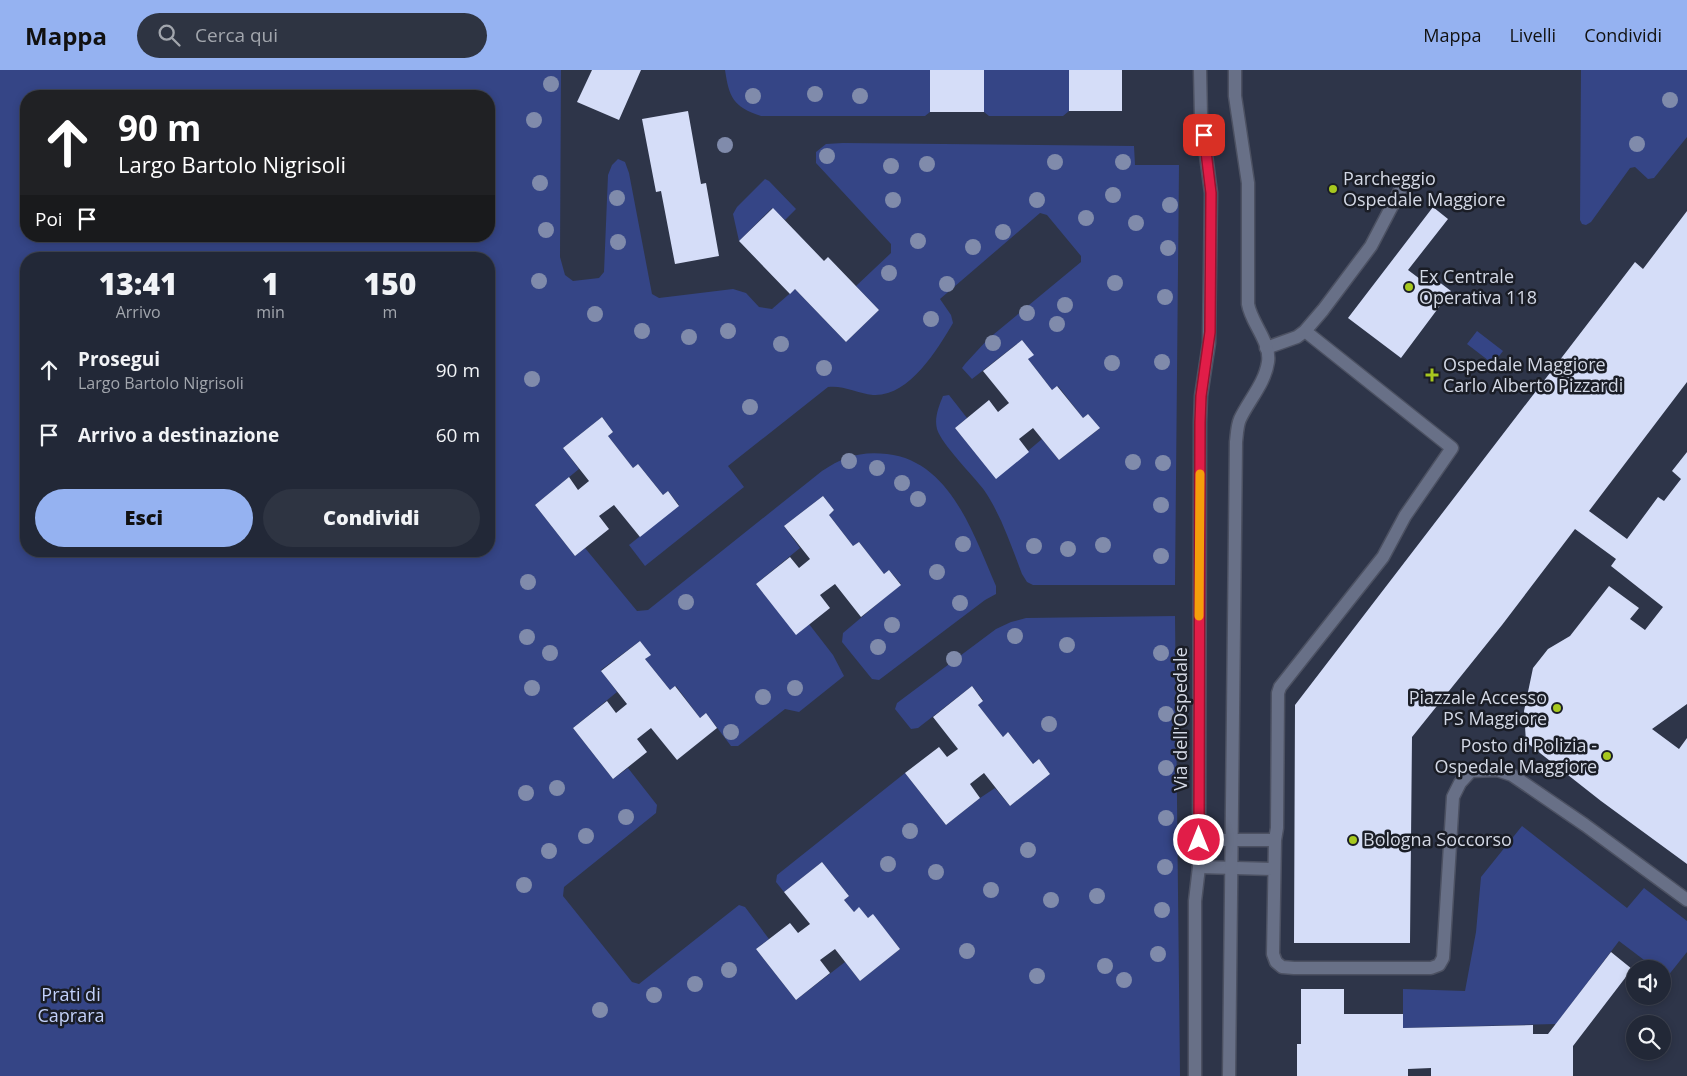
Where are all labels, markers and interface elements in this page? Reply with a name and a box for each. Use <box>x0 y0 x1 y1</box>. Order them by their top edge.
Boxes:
search box <box>137 13 487 58</box>
text: Mappa <box>25 19 107 52</box>
icon: search <box>155 21 183 49</box>
text: Cerca qui <box>195 22 278 48</box>
text: Mappa <box>1423 23 1481 47</box>
text: Livelli <box>1509 23 1556 47</box>
text: Condividi <box>1584 23 1662 47</box>
text: 90 m <box>118 104 201 151</box>
icon: ahead <box>35 110 100 175</box>
pin <box>1183 114 1225 156</box>
icon: arrive <box>1190 121 1218 149</box>
text: Largo Bartolo Nigrisoli <box>118 149 346 179</box>
place label: Parcheggio Ospedale Maggiore <box>1343 166 1506 211</box>
marker: Parcheggio Ospedale Maggiore <box>1327 183 1339 195</box>
icon: arrive <box>73 205 101 233</box>
text: Poi <box>35 206 63 232</box>
text: 13:41 <box>99 263 178 304</box>
text: 1 <box>262 263 279 304</box>
text: 150 <box>364 263 416 304</box>
place label: Ex Centrale Operativa 118 <box>1419 264 1537 309</box>
marker: Ex Centrale Operativa 118 <box>1403 281 1415 293</box>
text: Arrivo <box>116 301 161 323</box>
text: min <box>256 301 285 323</box>
text: m <box>383 301 397 323</box>
text: Prosegui <box>78 346 160 372</box>
place label: Ospedale Maggiore Carlo Alberto Pizzardi <box>1443 352 1623 397</box>
icon: ahead <box>35 356 63 384</box>
text: 90 m <box>436 357 480 383</box>
marker: Ospedale Maggiore Carlo Alberto Pizzardi <box>1425 368 1439 382</box>
text: Largo Bartolo Nigrisoli <box>78 372 244 394</box>
icon: arrive <box>35 421 63 449</box>
text: Arrivo a destinazione <box>78 422 279 448</box>
text: 60 m <box>436 422 480 448</box>
button: Esci <box>35 489 253 547</box>
button: Condividi <box>263 489 480 547</box>
street label: Via dell'Ospedale <box>1168 647 1192 791</box>
place label: Piazzale Accesso PS Maggiore <box>1409 685 1547 730</box>
marker: Piazzale Accesso PS Maggiore <box>1551 702 1563 714</box>
place label: Posto di Polizia - Ospedale Maggiore <box>1434 733 1597 778</box>
marker: Posto di Polizia - Ospedale Maggiore <box>1601 750 1613 762</box>
position arrow <box>1172 813 1224 865</box>
place label: Bologna Soccorso <box>1363 827 1512 851</box>
marker: Bologna Soccorso <box>1347 834 1359 846</box>
map controls <box>1626 960 1671 1060</box>
button: sound <box>1626 960 1671 1005</box>
park label: Prati di Caprara <box>37 982 105 1027</box>
button: search <box>1626 1015 1671 1060</box>

